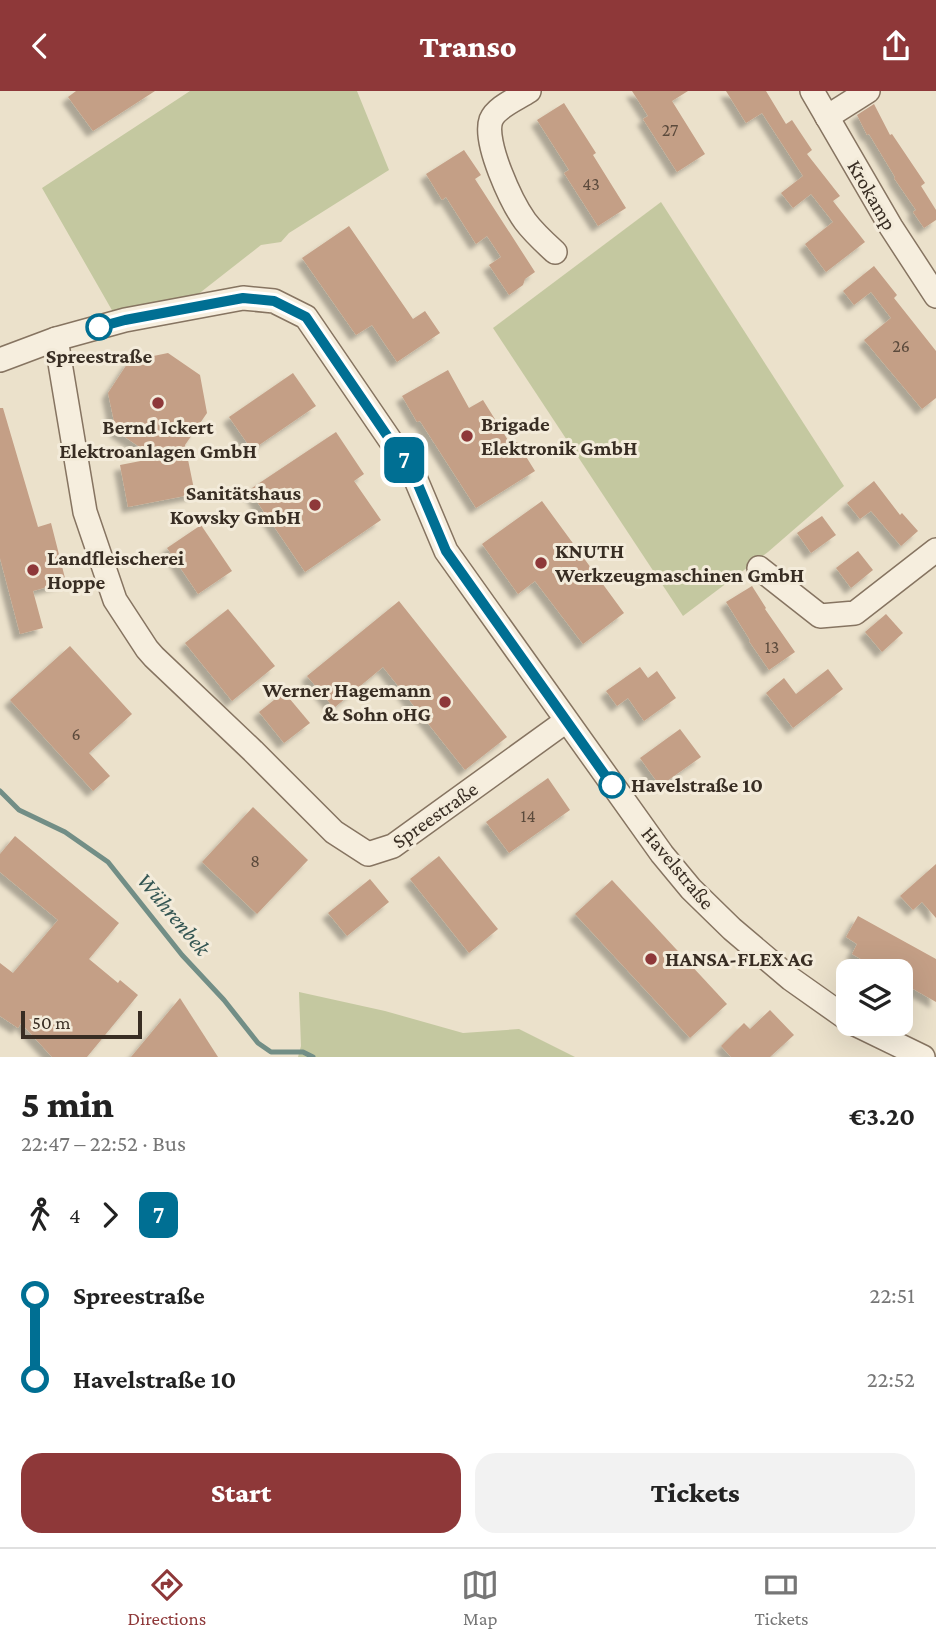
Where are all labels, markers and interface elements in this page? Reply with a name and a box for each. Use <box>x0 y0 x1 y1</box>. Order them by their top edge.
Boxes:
icon: back <box>21 27 59 65</box>
icon: share <box>877 27 915 65</box>
text: Transo <box>419 28 517 64</box>
house number: 27 <box>662 120 678 140</box>
street label: Krokamp <box>842 156 902 234</box>
house number: 43 <box>582 174 600 194</box>
marker: Spreestraße <box>86 314 112 340</box>
house number: 26 <box>892 336 910 356</box>
place label: Spreestraße <box>46 344 152 368</box>
marker: Bernd Ickert Elektroanlagen GmbH <box>150 395 166 411</box>
place label: Brigade Elektronik GmbH <box>481 412 637 460</box>
place label: Bernd Ickert Elektroanlagen GmbH <box>59 415 257 463</box>
marker: Brigade Elektronik GmbH <box>459 428 475 444</box>
line badge: 7 <box>381 437 427 483</box>
text: 7 <box>398 446 410 473</box>
place label: Sanitätshaus Kowsky GmbH <box>170 481 301 529</box>
marker: Sanitätshaus Kowsky GmbH <box>307 497 323 513</box>
place label: KNUTH Werkzeugmaschinen GmbH <box>554 539 804 587</box>
place label: Landfleischerei Hoppe <box>47 546 184 594</box>
marker: KNUTH Werkzeugmaschinen GmbH <box>533 555 549 571</box>
marker: Landfleischerei Hoppe <box>25 562 41 578</box>
house number: 13 <box>765 637 779 657</box>
place label: Werner Hagemann & Sohn oHG <box>262 678 431 726</box>
marker: Werner Hagemann & Sohn oHG <box>437 694 453 710</box>
house number: 6 <box>71 724 81 744</box>
marker: Havelstraße 10 <box>599 772 625 798</box>
place label: Havelstraße 10 <box>631 773 763 797</box>
street label: Spreestraße <box>387 777 483 853</box>
house number: 14 <box>520 806 536 826</box>
street label: Havelstraße <box>636 822 720 914</box>
house number: 8 <box>250 851 260 871</box>
water label: Wührenbek <box>132 867 217 961</box>
place label: HANSA-FLEX AG <box>665 947 814 971</box>
marker: HANSA-FLEX AG <box>643 951 659 967</box>
map controls <box>836 959 913 1036</box>
button: layers <box>836 959 913 1036</box>
scale bar <box>21 1008 142 1040</box>
text: 50 m <box>32 1012 71 1033</box>
text: 5 min <box>21 1083 114 1125</box>
text: €3.20 <box>849 1102 915 1131</box>
text: 22:47 – 22:52 · Bus <box>21 1130 186 1156</box>
icon: walk <box>21 1196 59 1234</box>
icon: forward <box>91 1196 129 1234</box>
text: 7 <box>153 1201 164 1228</box>
text: 4 <box>69 1202 81 1228</box>
text: Spreestraße <box>73 1281 205 1310</box>
text: 22:51 <box>870 1282 915 1308</box>
text: Havelstraße 10 <box>73 1365 236 1394</box>
text: 22:52 <box>867 1366 915 1392</box>
button: Start <box>21 1453 461 1533</box>
button: Tickets <box>475 1453 915 1533</box>
tab: Directions <box>128 1566 206 1629</box>
tab: Map <box>461 1566 499 1629</box>
tab: Tickets <box>754 1566 808 1629</box>

